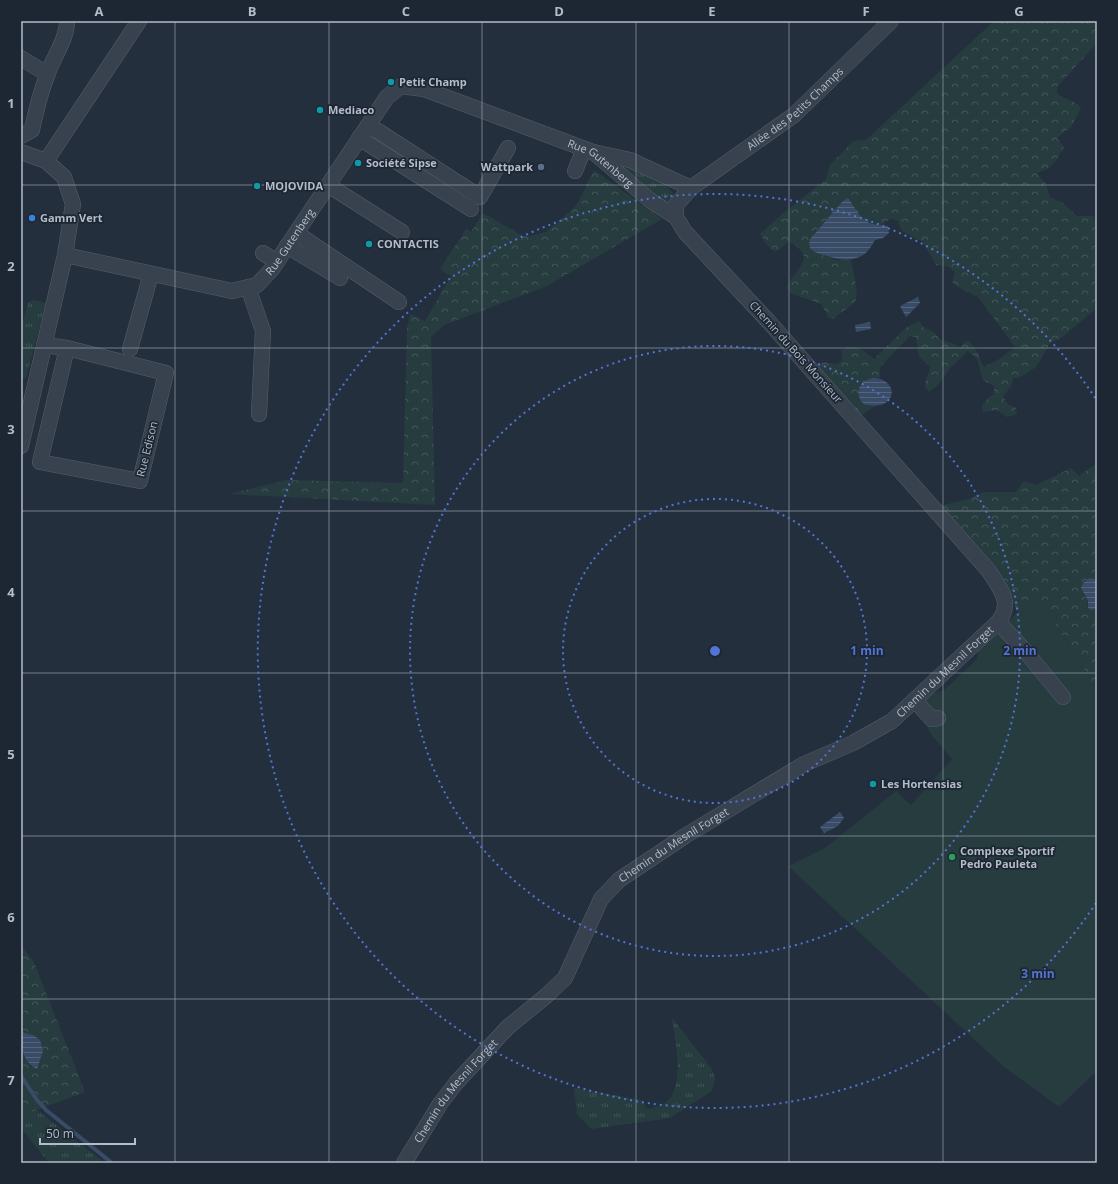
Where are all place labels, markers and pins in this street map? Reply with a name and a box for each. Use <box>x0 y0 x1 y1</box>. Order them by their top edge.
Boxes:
place label: Petit Champ <box>399 74 467 89</box>
marker: Petit Champ <box>386 77 396 87</box>
place label: Mediaco <box>328 102 374 117</box>
marker: Mediaco <box>315 105 325 115</box>
place label: Société Sipse <box>366 155 437 170</box>
marker: Société Sipse <box>353 158 363 168</box>
place label: Wattpark <box>481 159 533 174</box>
marker: Wattpark <box>536 162 546 172</box>
place label: MOJOVIDA <box>265 178 323 193</box>
marker: MOJOVIDA <box>252 181 262 191</box>
place label: Gamm Vert <box>40 210 103 225</box>
marker: Gamm Vert <box>27 213 37 223</box>
place label: CONTACTIS <box>377 236 439 251</box>
marker: CONTACTIS <box>364 239 374 249</box>
centre of rings <box>708 644 722 658</box>
place label: Les Hortensias <box>881 776 962 791</box>
marker: Les Hortensias <box>868 779 878 789</box>
place label: Complexe Sportif Pedro Pauleta <box>960 843 1055 871</box>
marker: Complexe Sportif Pedro Pauleta <box>947 852 957 862</box>

